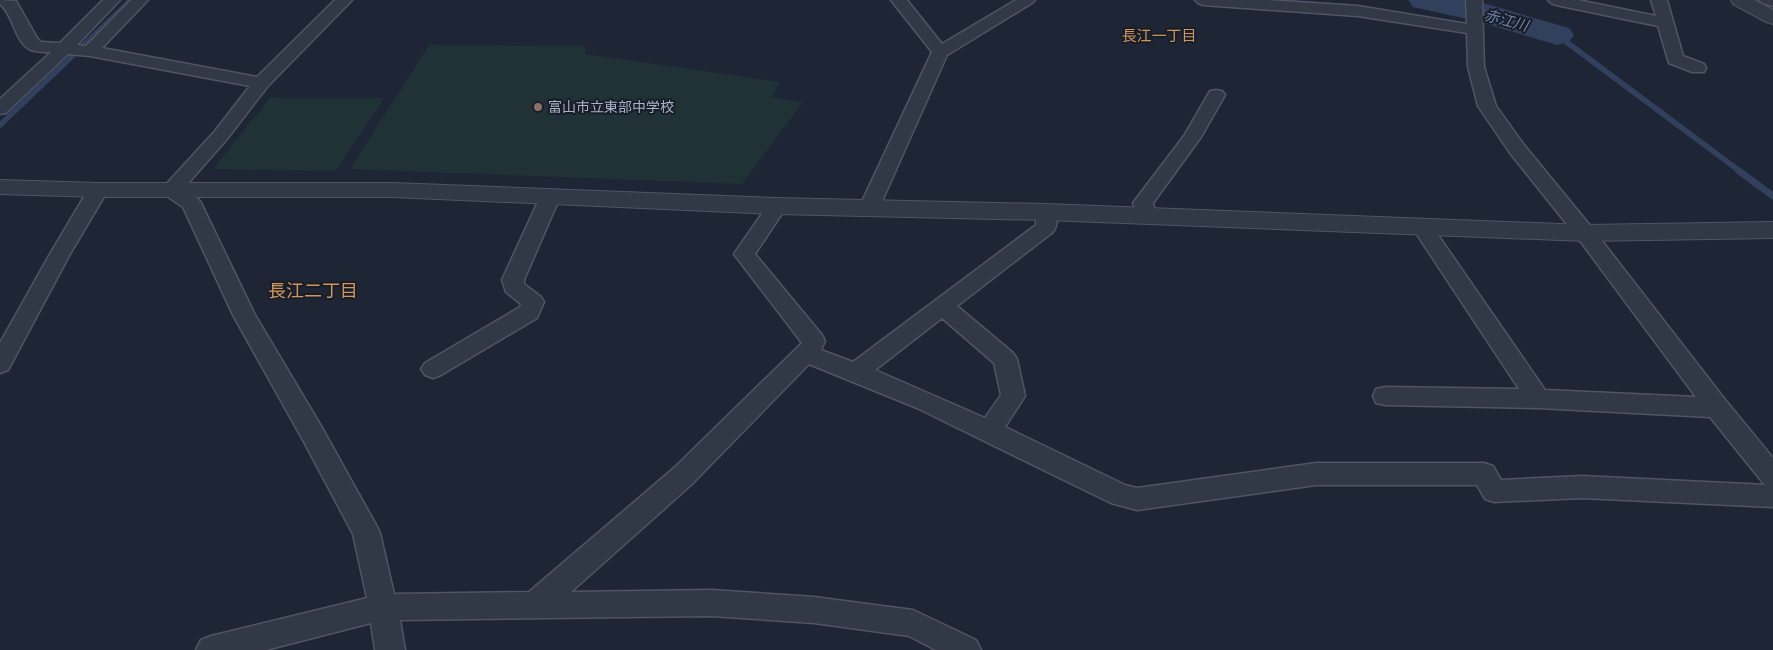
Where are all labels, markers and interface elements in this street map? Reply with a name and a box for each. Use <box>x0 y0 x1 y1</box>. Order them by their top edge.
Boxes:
water label: 赤江川 <box>1482 6 1532 37</box>
district label: 長江一丁目 <box>1121 27 1197 46</box>
place label: 富山市立東部中学校 <box>548 99 674 116</box>
marker: 富山市立東部中学校 <box>532 101 544 113</box>
district label: 長江二丁目 <box>268 281 358 302</box>

